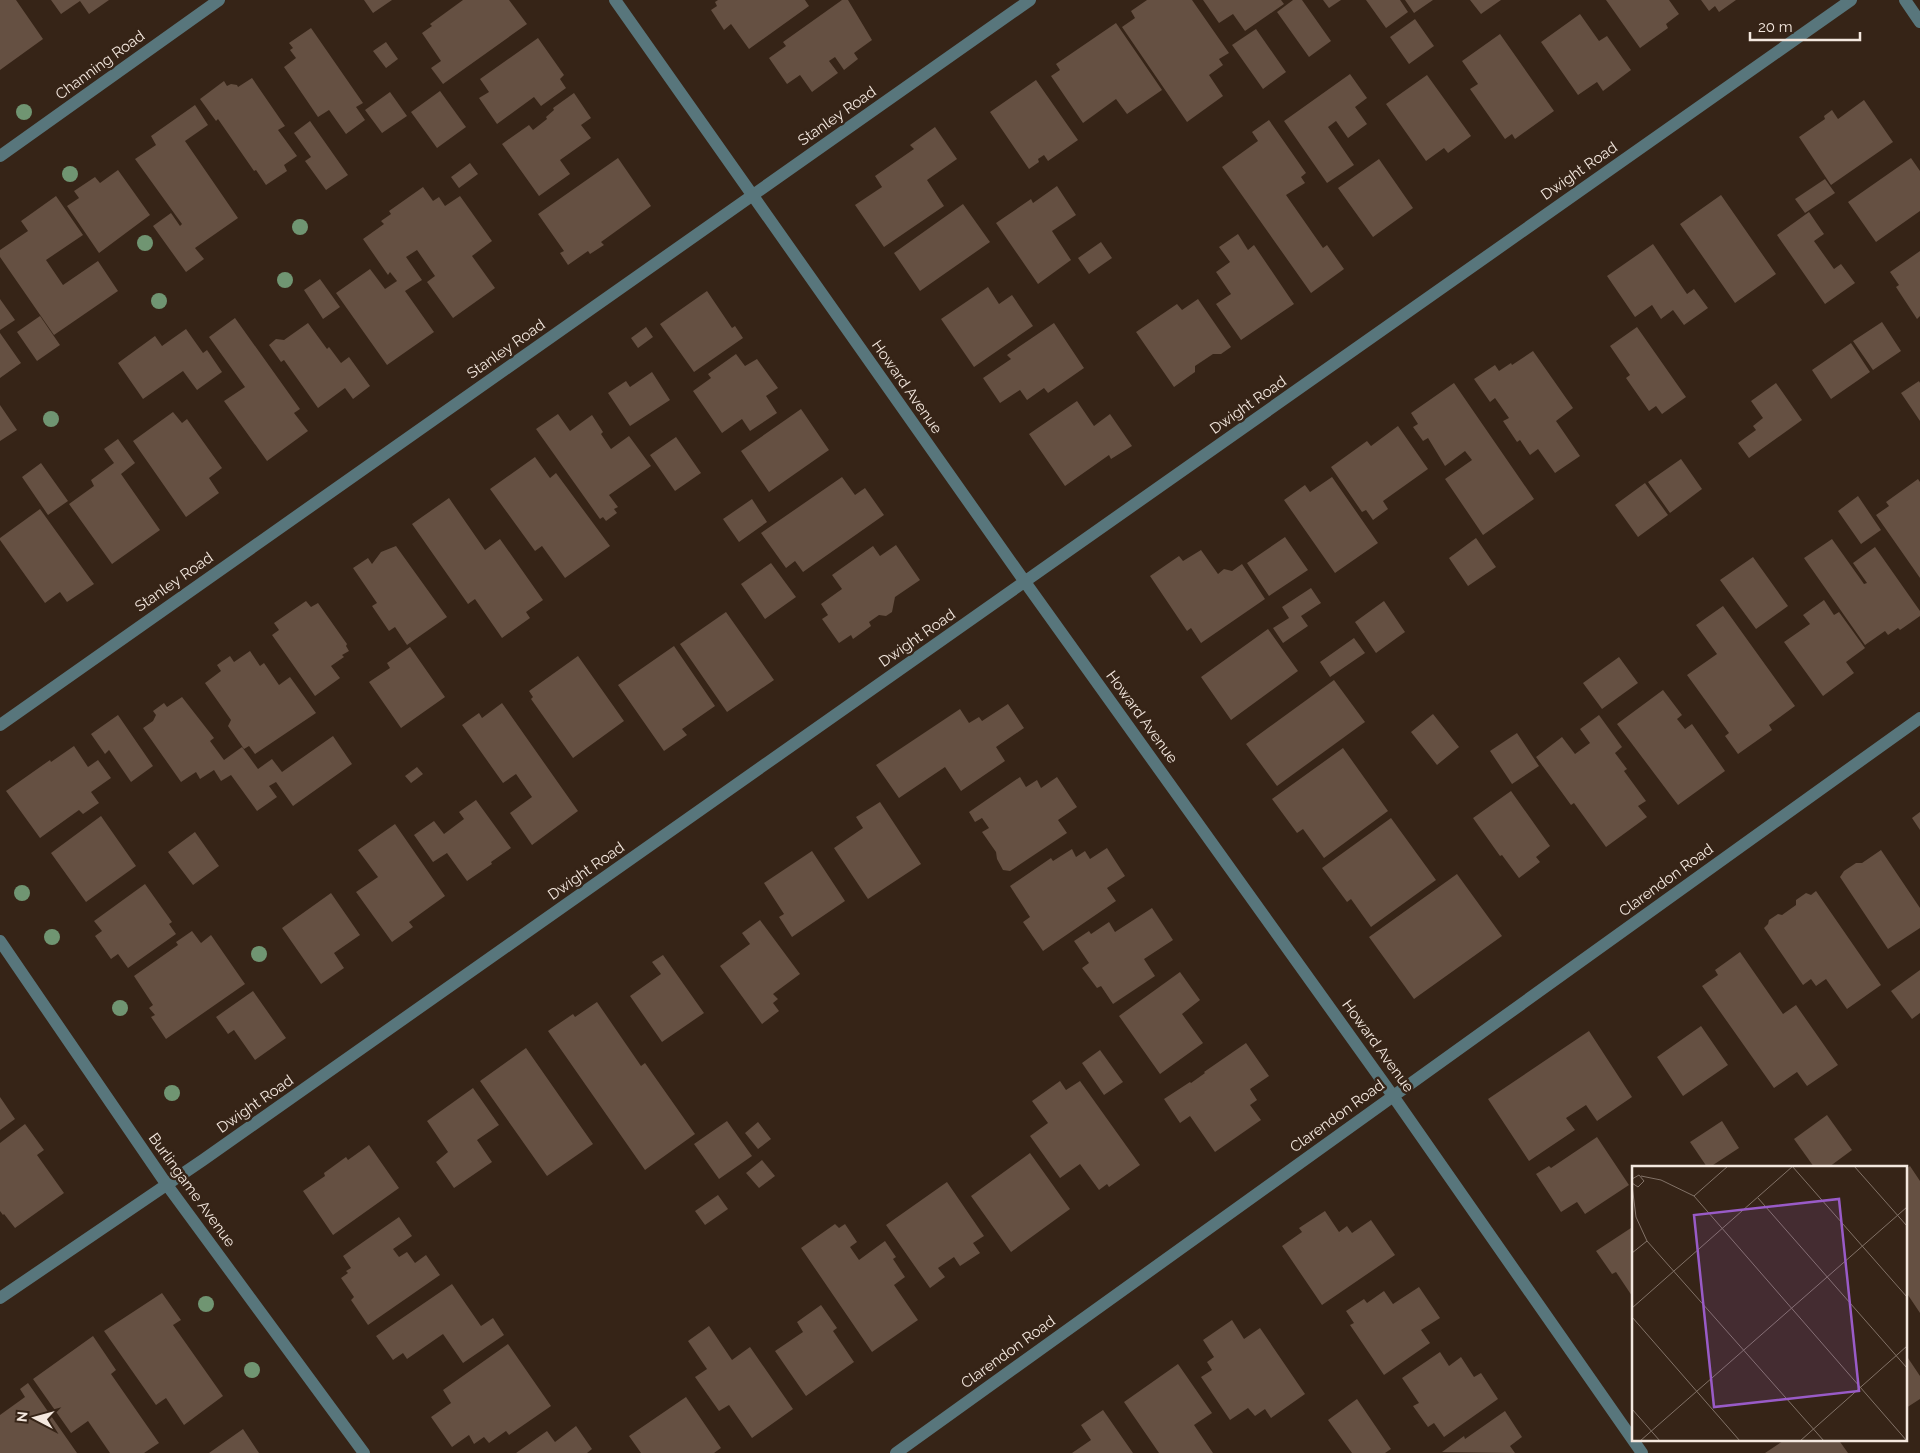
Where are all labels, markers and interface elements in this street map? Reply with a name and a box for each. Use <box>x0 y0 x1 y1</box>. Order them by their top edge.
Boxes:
scale bar <box>1750 10 1860 42</box>
text: 20 m <box>1758 18 1793 36</box>
street label: Channing Road <box>52 27 148 103</box>
street label: Stanley Road <box>795 82 879 150</box>
street label: Dwight Road <box>1537 138 1621 204</box>
street label: Stanley Road <box>464 315 548 383</box>
street label: Howard Avenue <box>868 337 946 437</box>
street label: Dwight Road <box>1206 372 1290 438</box>
street label: Stanley Road <box>132 548 216 616</box>
street label: Dwight Road <box>875 605 959 671</box>
street label: Howard Avenue <box>1102 667 1182 767</box>
street label: Dwight Road <box>544 838 628 904</box>
street label: Clarendon Road <box>1615 840 1717 920</box>
street label: Howard Avenue <box>1338 996 1418 1096</box>
street label: Dwight Road <box>213 1071 297 1137</box>
street label: Clarendon Road <box>1286 1076 1388 1156</box>
street label: Burlingame Avenue <box>145 1130 239 1251</box>
inset map <box>1632 1166 1908 1440</box>
street label: Clarendon Road <box>957 1312 1059 1392</box>
north arrow <box>10 1393 60 1443</box>
text: N <box>14 1410 31 1423</box>

